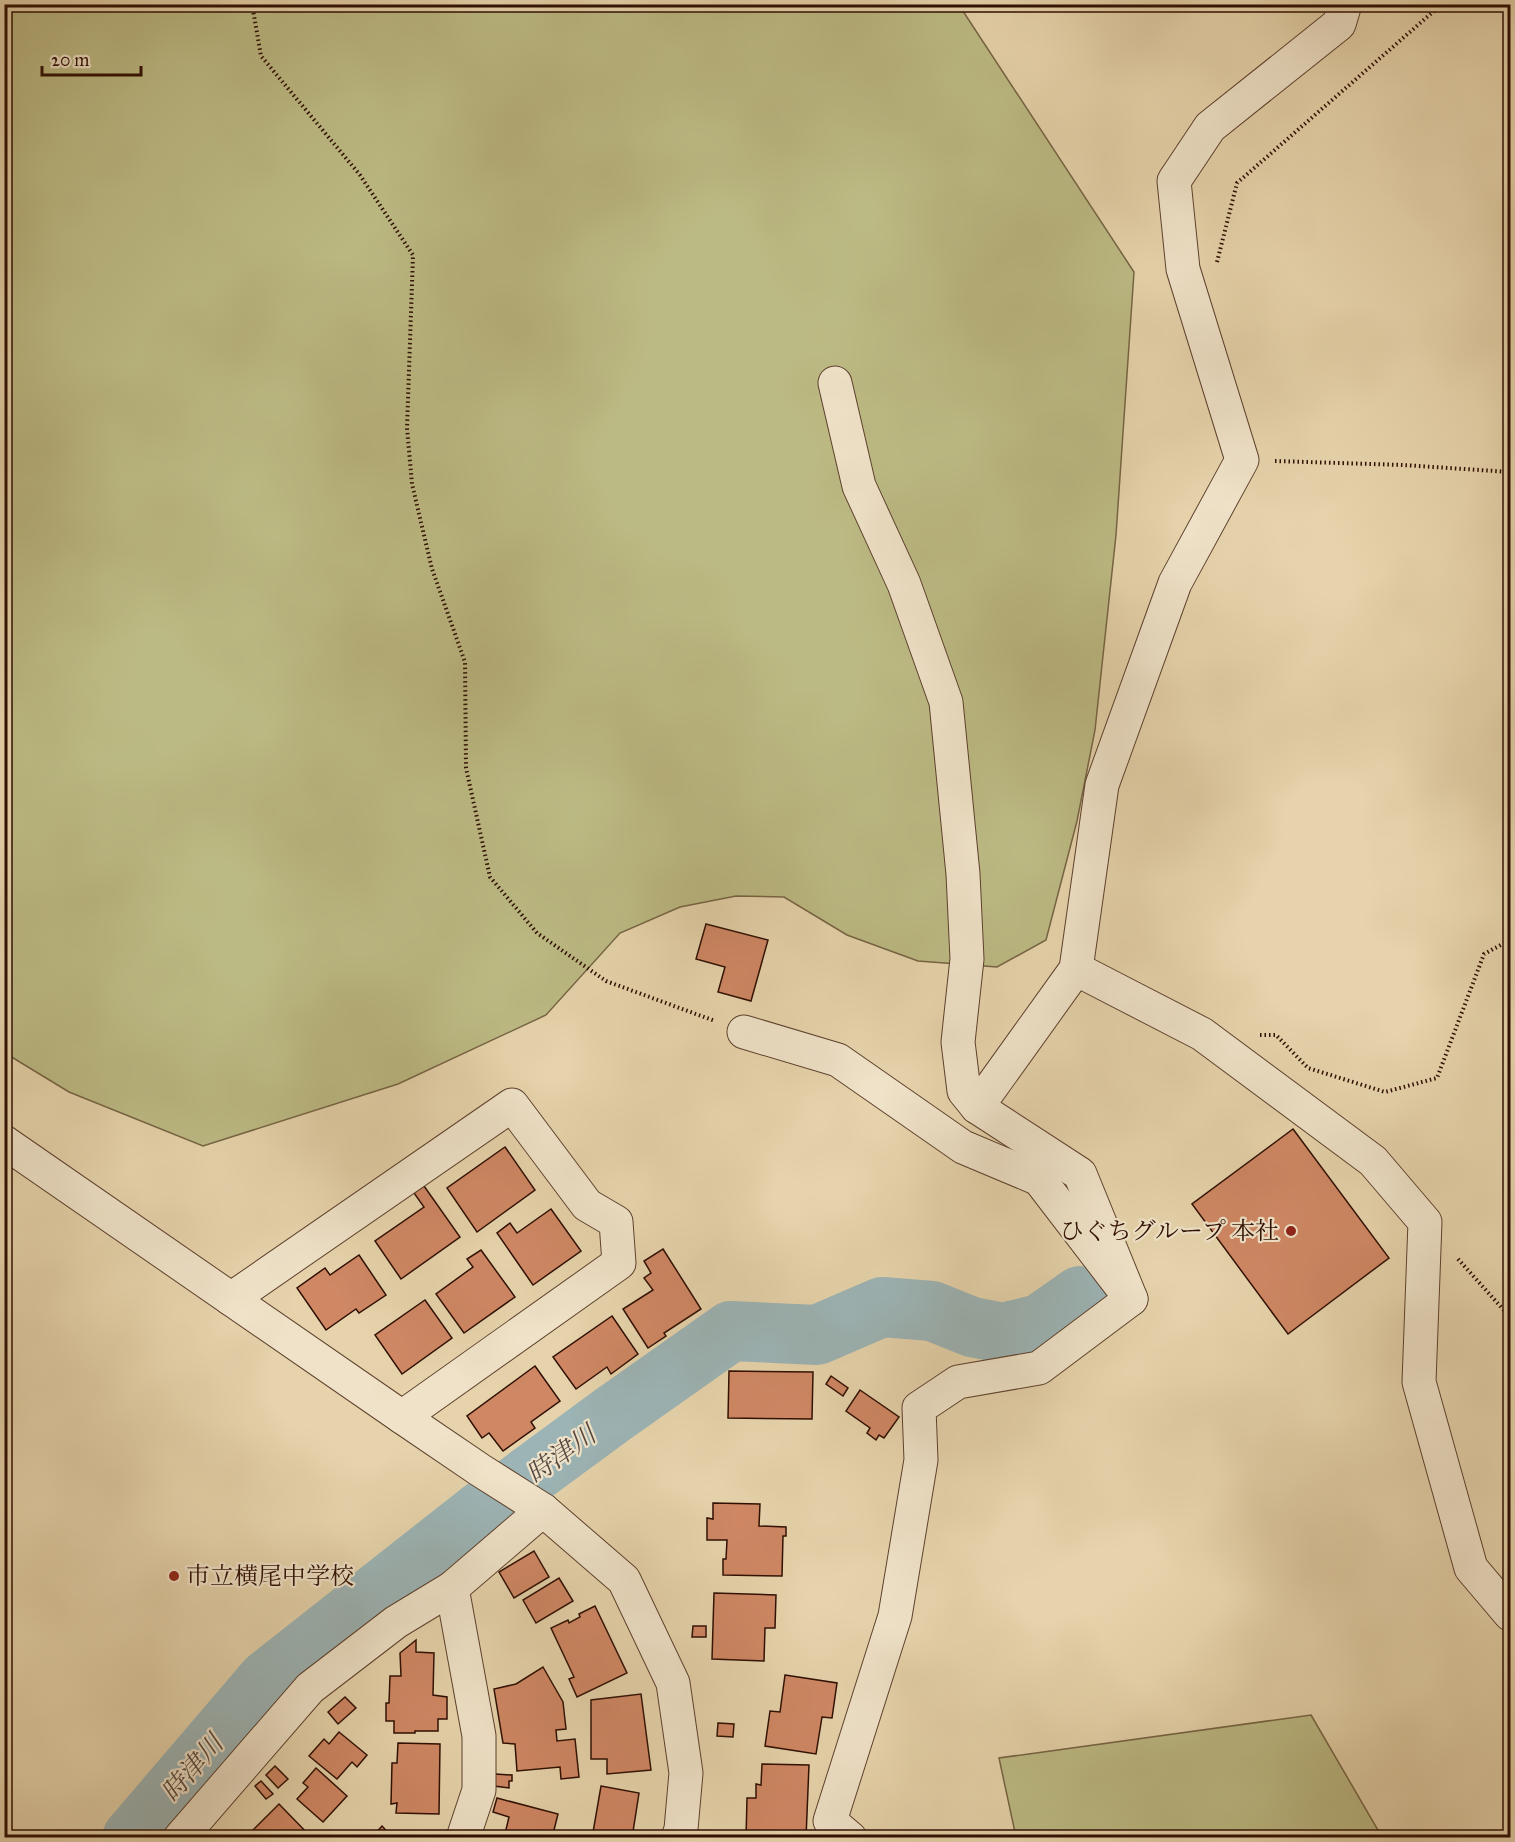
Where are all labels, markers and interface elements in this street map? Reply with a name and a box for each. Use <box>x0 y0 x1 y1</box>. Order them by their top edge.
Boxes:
scale bar <box>42 39 141 77</box>
text: 20 m <box>51 49 89 71</box>
place label: ひぐちグループ 本社 <box>1060 1216 1279 1246</box>
marker: ひぐちグループ 本社 <box>1284 1224 1298 1238</box>
water label: 時津川 <box>520 1416 604 1490</box>
place label: 市立横尾中学校 <box>186 1561 354 1591</box>
marker: 市立横尾中学校 <box>167 1569 181 1583</box>
water label: 時津川 <box>154 1726 232 1808</box>

